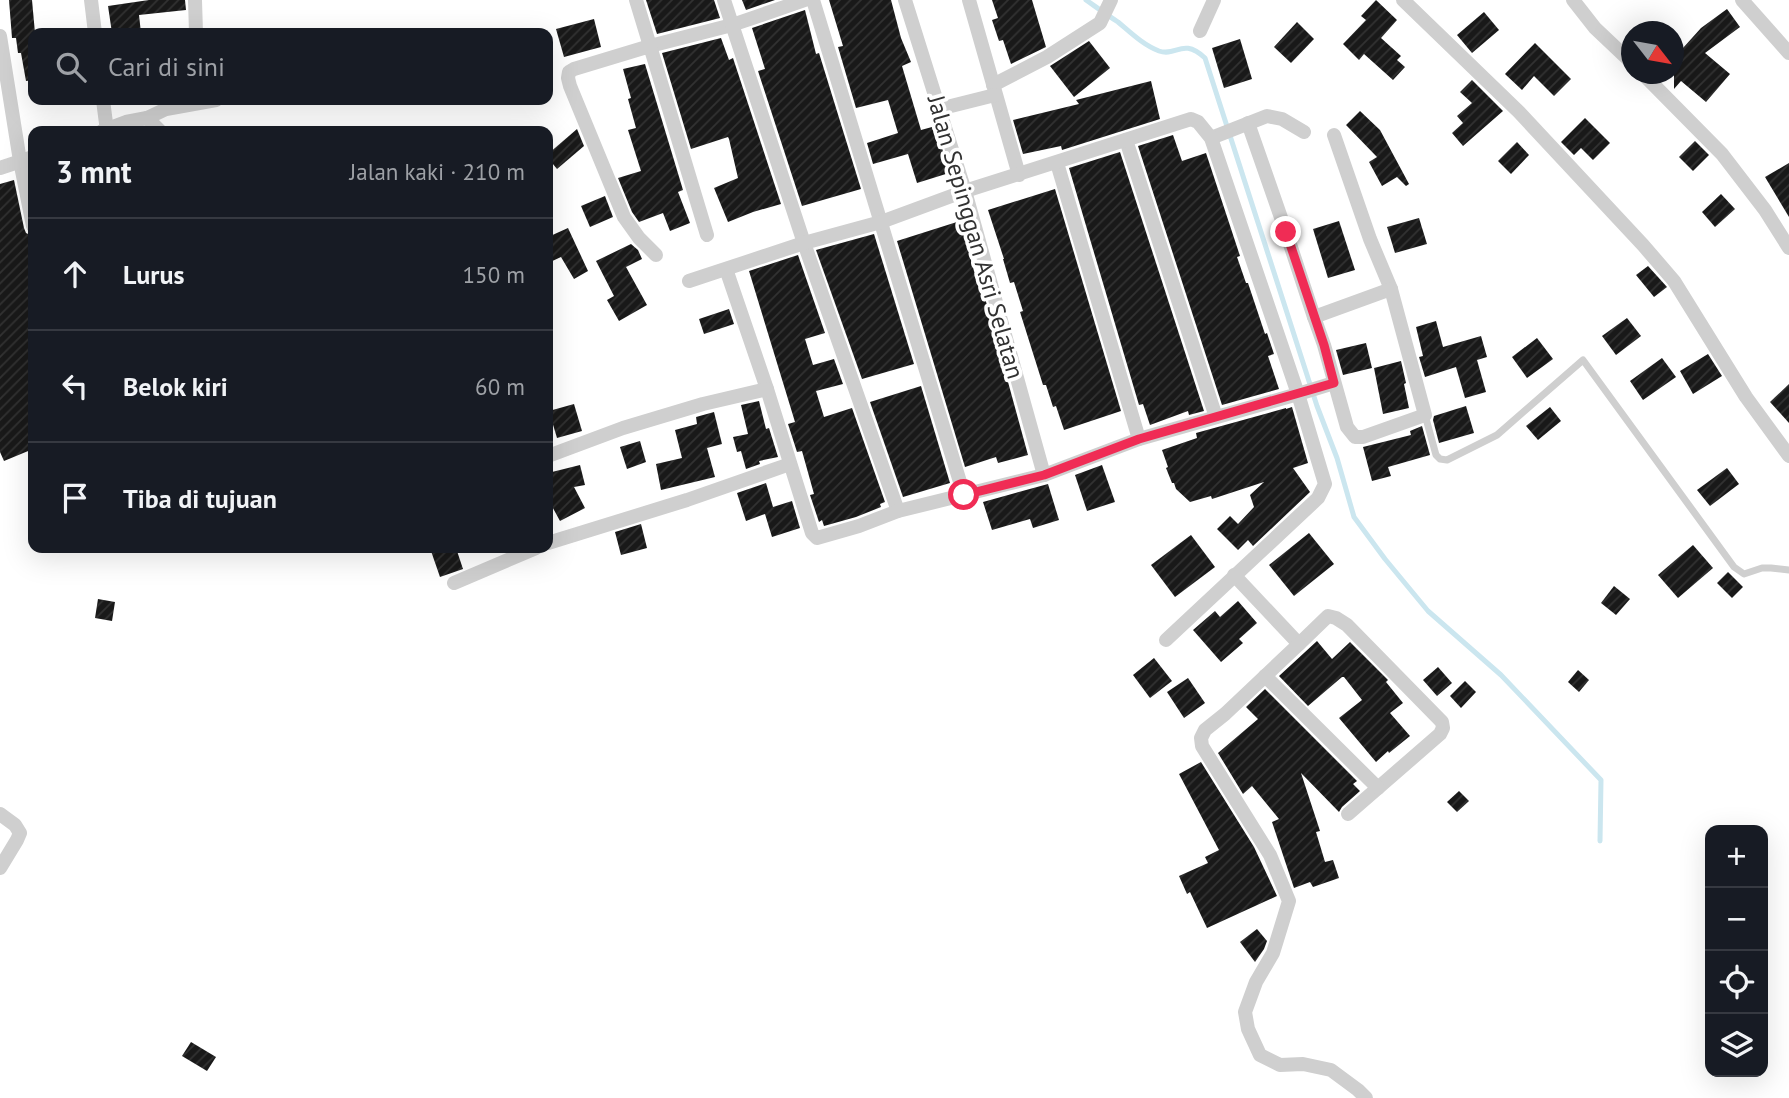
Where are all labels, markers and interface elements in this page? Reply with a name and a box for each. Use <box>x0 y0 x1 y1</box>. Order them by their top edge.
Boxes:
north arrow <box>1621 21 1684 84</box>
search box <box>28 28 553 105</box>
icon: search <box>52 48 90 86</box>
text: Cari di sini <box>108 50 225 83</box>
street label: Jalan Sepinggan Asri Selatan <box>920 91 1031 382</box>
text: 3 mnt <box>56 152 132 191</box>
text: Jalan kaki · 210 m <box>350 157 525 186</box>
route end <box>1270 216 1301 247</box>
icon: ahead <box>56 255 94 293</box>
text: Lurus <box>123 258 184 291</box>
text: 150 m <box>463 260 525 289</box>
icon: left <box>56 367 94 405</box>
text: Belok kiri <box>123 370 228 403</box>
text: 60 m <box>475 372 525 401</box>
icon: arrive <box>56 479 94 517</box>
route start <box>948 479 979 510</box>
text: Tiba di tujuan <box>123 482 277 515</box>
map controls <box>1705 825 1768 1077</box>
button: + <box>1705 825 1768 888</box>
button: − <box>1705 888 1768 951</box>
button: locate <box>1705 951 1768 1014</box>
button: layers <box>1705 1014 1768 1077</box>

